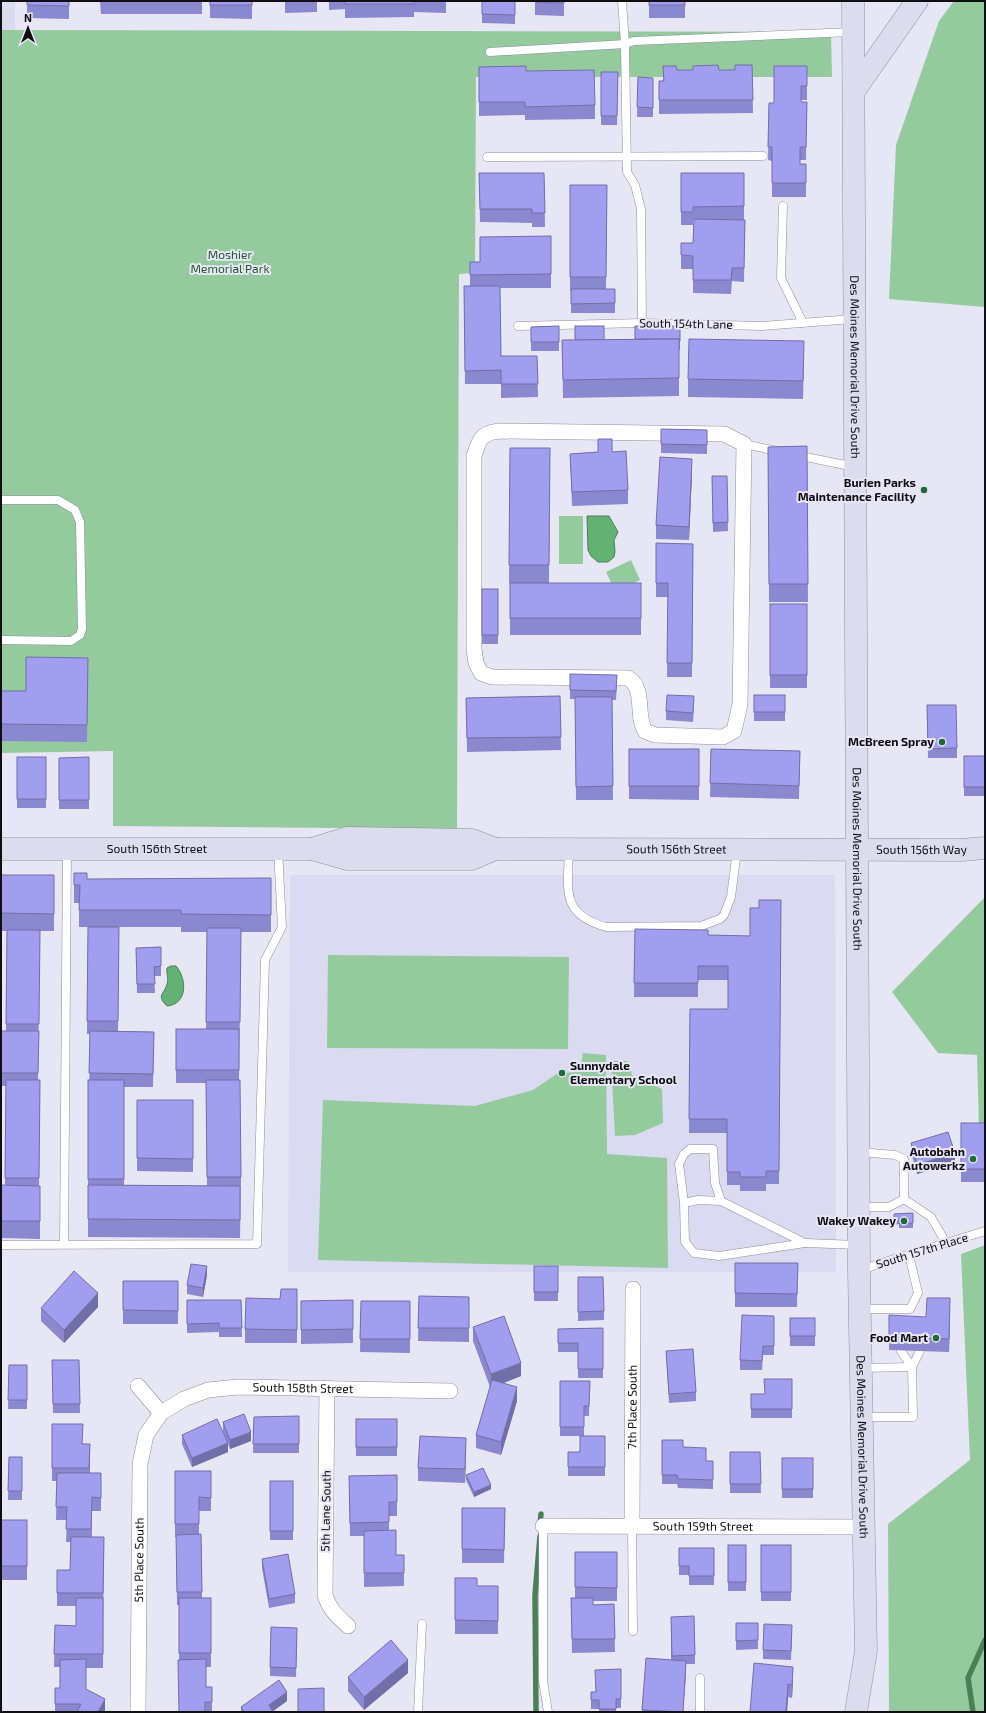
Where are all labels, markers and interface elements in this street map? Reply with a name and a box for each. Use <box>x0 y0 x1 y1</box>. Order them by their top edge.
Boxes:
north arrow <box>8 8 48 48</box>
text: N <box>24 11 32 24</box>
park label: Moshier Memorial Park <box>190 247 270 275</box>
street label: Des Moines Memorial Drive South <box>848 275 863 459</box>
street label: South 154th Lane <box>639 315 733 331</box>
place label: Burien Parks Maintenance Facility <box>798 475 916 504</box>
marker: Burien Parks Maintenance Facility <box>919 485 929 495</box>
place label: McBreen Spray <box>848 734 934 749</box>
marker: McBreen Spray <box>937 737 947 747</box>
street label: Des Moines Memorial Drive South <box>851 767 865 951</box>
street label: South 156th Street <box>107 841 208 855</box>
street label: South 156th Street <box>626 841 727 855</box>
street label: South 156th Way <box>876 841 968 856</box>
place label: Sunnydale Elementary School <box>570 1058 677 1087</box>
marker: Sunnydale Elementary School <box>557 1068 567 1078</box>
place label: Autobahn Autowerkz <box>903 1144 965 1172</box>
marker: Autobahn Autowerkz <box>968 1154 978 1164</box>
place label: Wakey Wakey <box>817 1213 896 1228</box>
marker: Wakey Wakey <box>899 1216 909 1226</box>
street label: South 157th Place <box>874 1229 969 1271</box>
place label: Food Mart <box>870 1330 928 1344</box>
marker: Food Mart <box>931 1333 941 1343</box>
street label: Des Moines Memorial Drive South <box>855 1355 872 1539</box>
street label: 7th Place South <box>624 1365 639 1449</box>
street label: South 158th Street <box>253 1379 354 1395</box>
street label: 5th Lane South <box>317 1470 333 1552</box>
street label: 5th Place South <box>131 1518 146 1602</box>
street label: South 159th Street <box>653 1518 754 1533</box>

